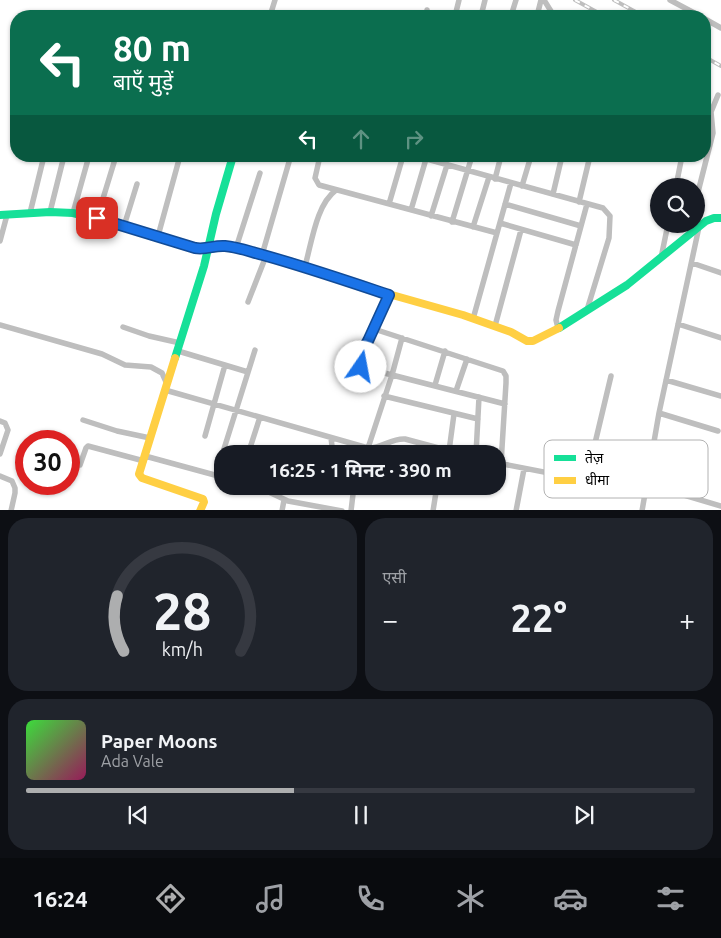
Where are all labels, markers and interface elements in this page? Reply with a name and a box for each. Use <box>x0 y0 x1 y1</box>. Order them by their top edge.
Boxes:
text: 80 m <box>113 28 191 68</box>
icon: left <box>30 30 95 95</box>
text: बाएँ मुड़ें <box>113 69 173 94</box>
icon: left <box>294 125 322 153</box>
icon: ahead <box>347 125 375 153</box>
icon: right <box>400 125 428 153</box>
map controls <box>650 178 705 233</box>
button: search <box>650 178 705 233</box>
pin <box>76 197 118 239</box>
icon: arrive <box>83 204 111 232</box>
position arrow <box>334 340 386 392</box>
speed limit sign: 30 <box>15 430 80 495</box>
legend <box>544 440 708 498</box>
text: तेज़ <box>585 449 604 466</box>
text: 16:25 · 1 मिनट · 390 m <box>268 459 452 481</box>
text: धीमा <box>585 472 610 488</box>
text: एसी <box>383 568 406 586</box>
text: 28 <box>153 582 212 640</box>
text: 22° <box>511 597 567 639</box>
text: − <box>383 604 398 635</box>
text: + <box>679 604 695 635</box>
text: km/h <box>162 639 203 659</box>
text: Paper Moons <box>101 730 218 752</box>
text: Ada Vale <box>101 752 164 770</box>
icon: previous <box>124 801 152 829</box>
icon: pause <box>347 801 375 829</box>
icon: next <box>570 801 598 829</box>
icon: directions <box>153 881 188 916</box>
icon: music <box>253 881 288 916</box>
icon: phone <box>353 881 388 916</box>
icon: climate <box>453 881 488 916</box>
icon: car <box>553 881 588 916</box>
icon: filters <box>653 881 688 916</box>
text: 16:24 <box>33 886 88 911</box>

